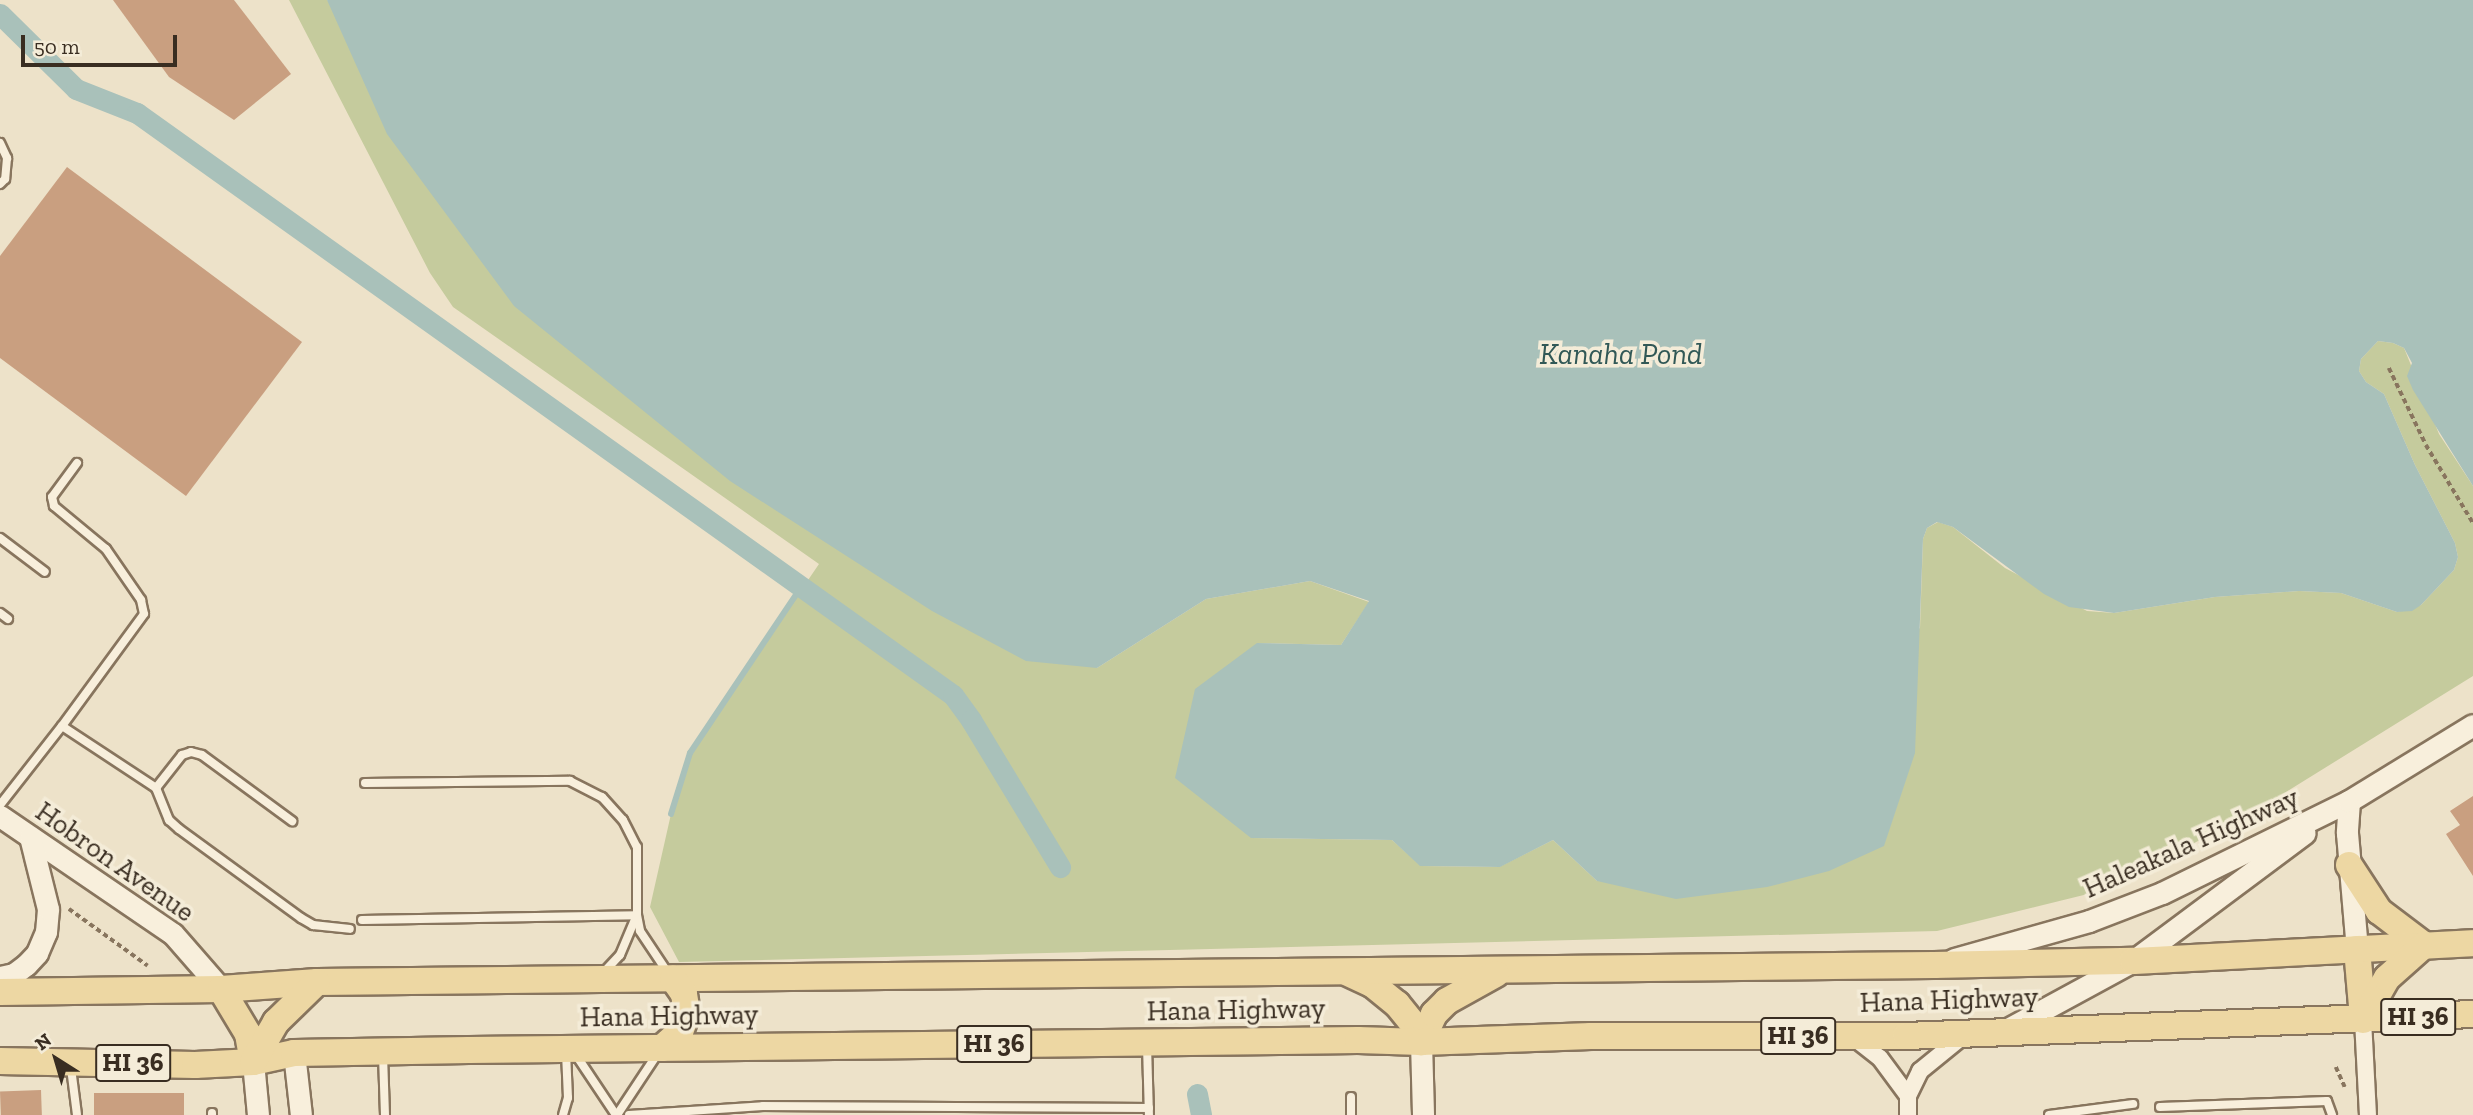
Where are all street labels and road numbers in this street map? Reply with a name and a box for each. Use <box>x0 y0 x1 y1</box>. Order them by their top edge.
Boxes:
street label: Haleakala Highway <box>2078 780 2304 906</box>
street label: Hobron Avenue <box>29 795 201 929</box>
street label: Hana Highway <box>1859 980 2039 1020</box>
street label: Hana Highway <box>1146 992 1326 1028</box>
road number: HI 36 <box>2380 994 2456 1040</box>
street label: Hana Highway <box>579 998 759 1034</box>
road number: HI 36 <box>1759 1014 1836 1058</box>
road number: HI 36 <box>956 1021 1032 1066</box>
road number: HI 36 <box>94 1040 172 1086</box>

